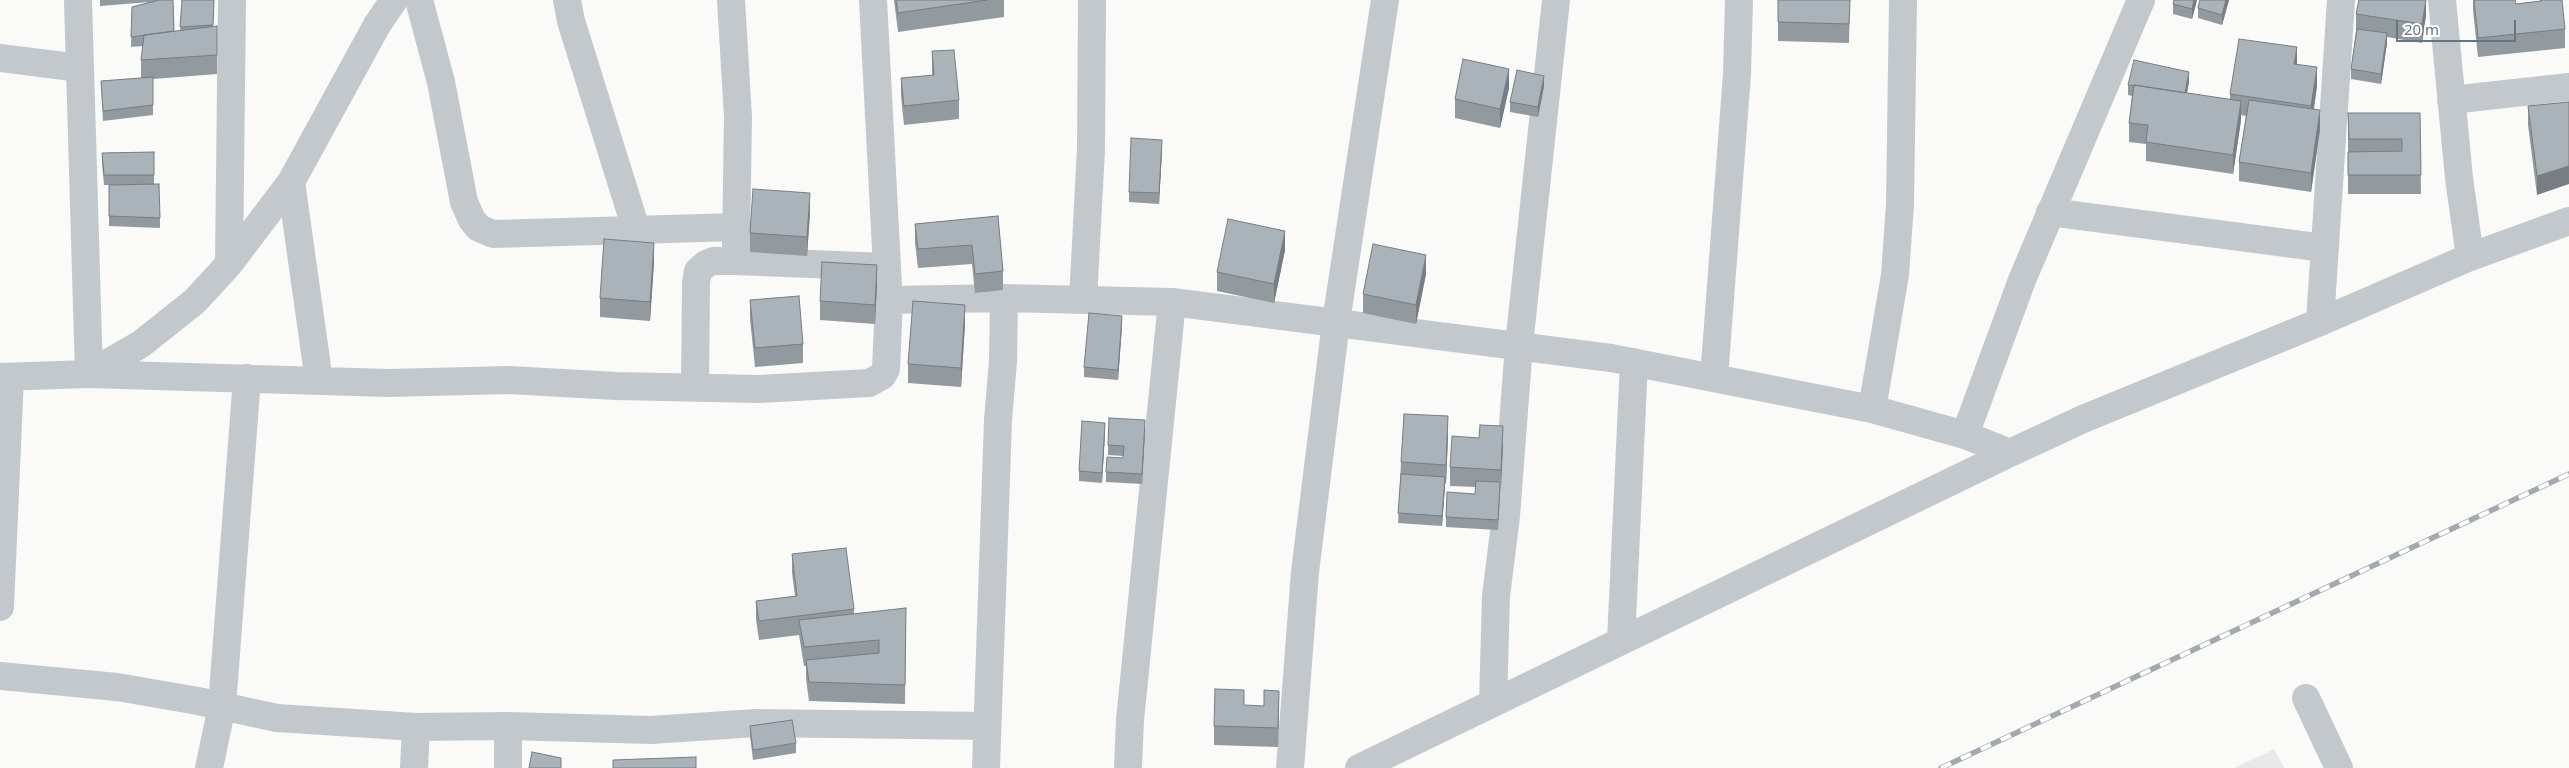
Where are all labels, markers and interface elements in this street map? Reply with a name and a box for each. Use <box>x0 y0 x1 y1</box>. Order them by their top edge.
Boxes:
scale bar <box>2399 10 2519 42</box>
text: 20 m <box>2404 19 2439 39</box>

